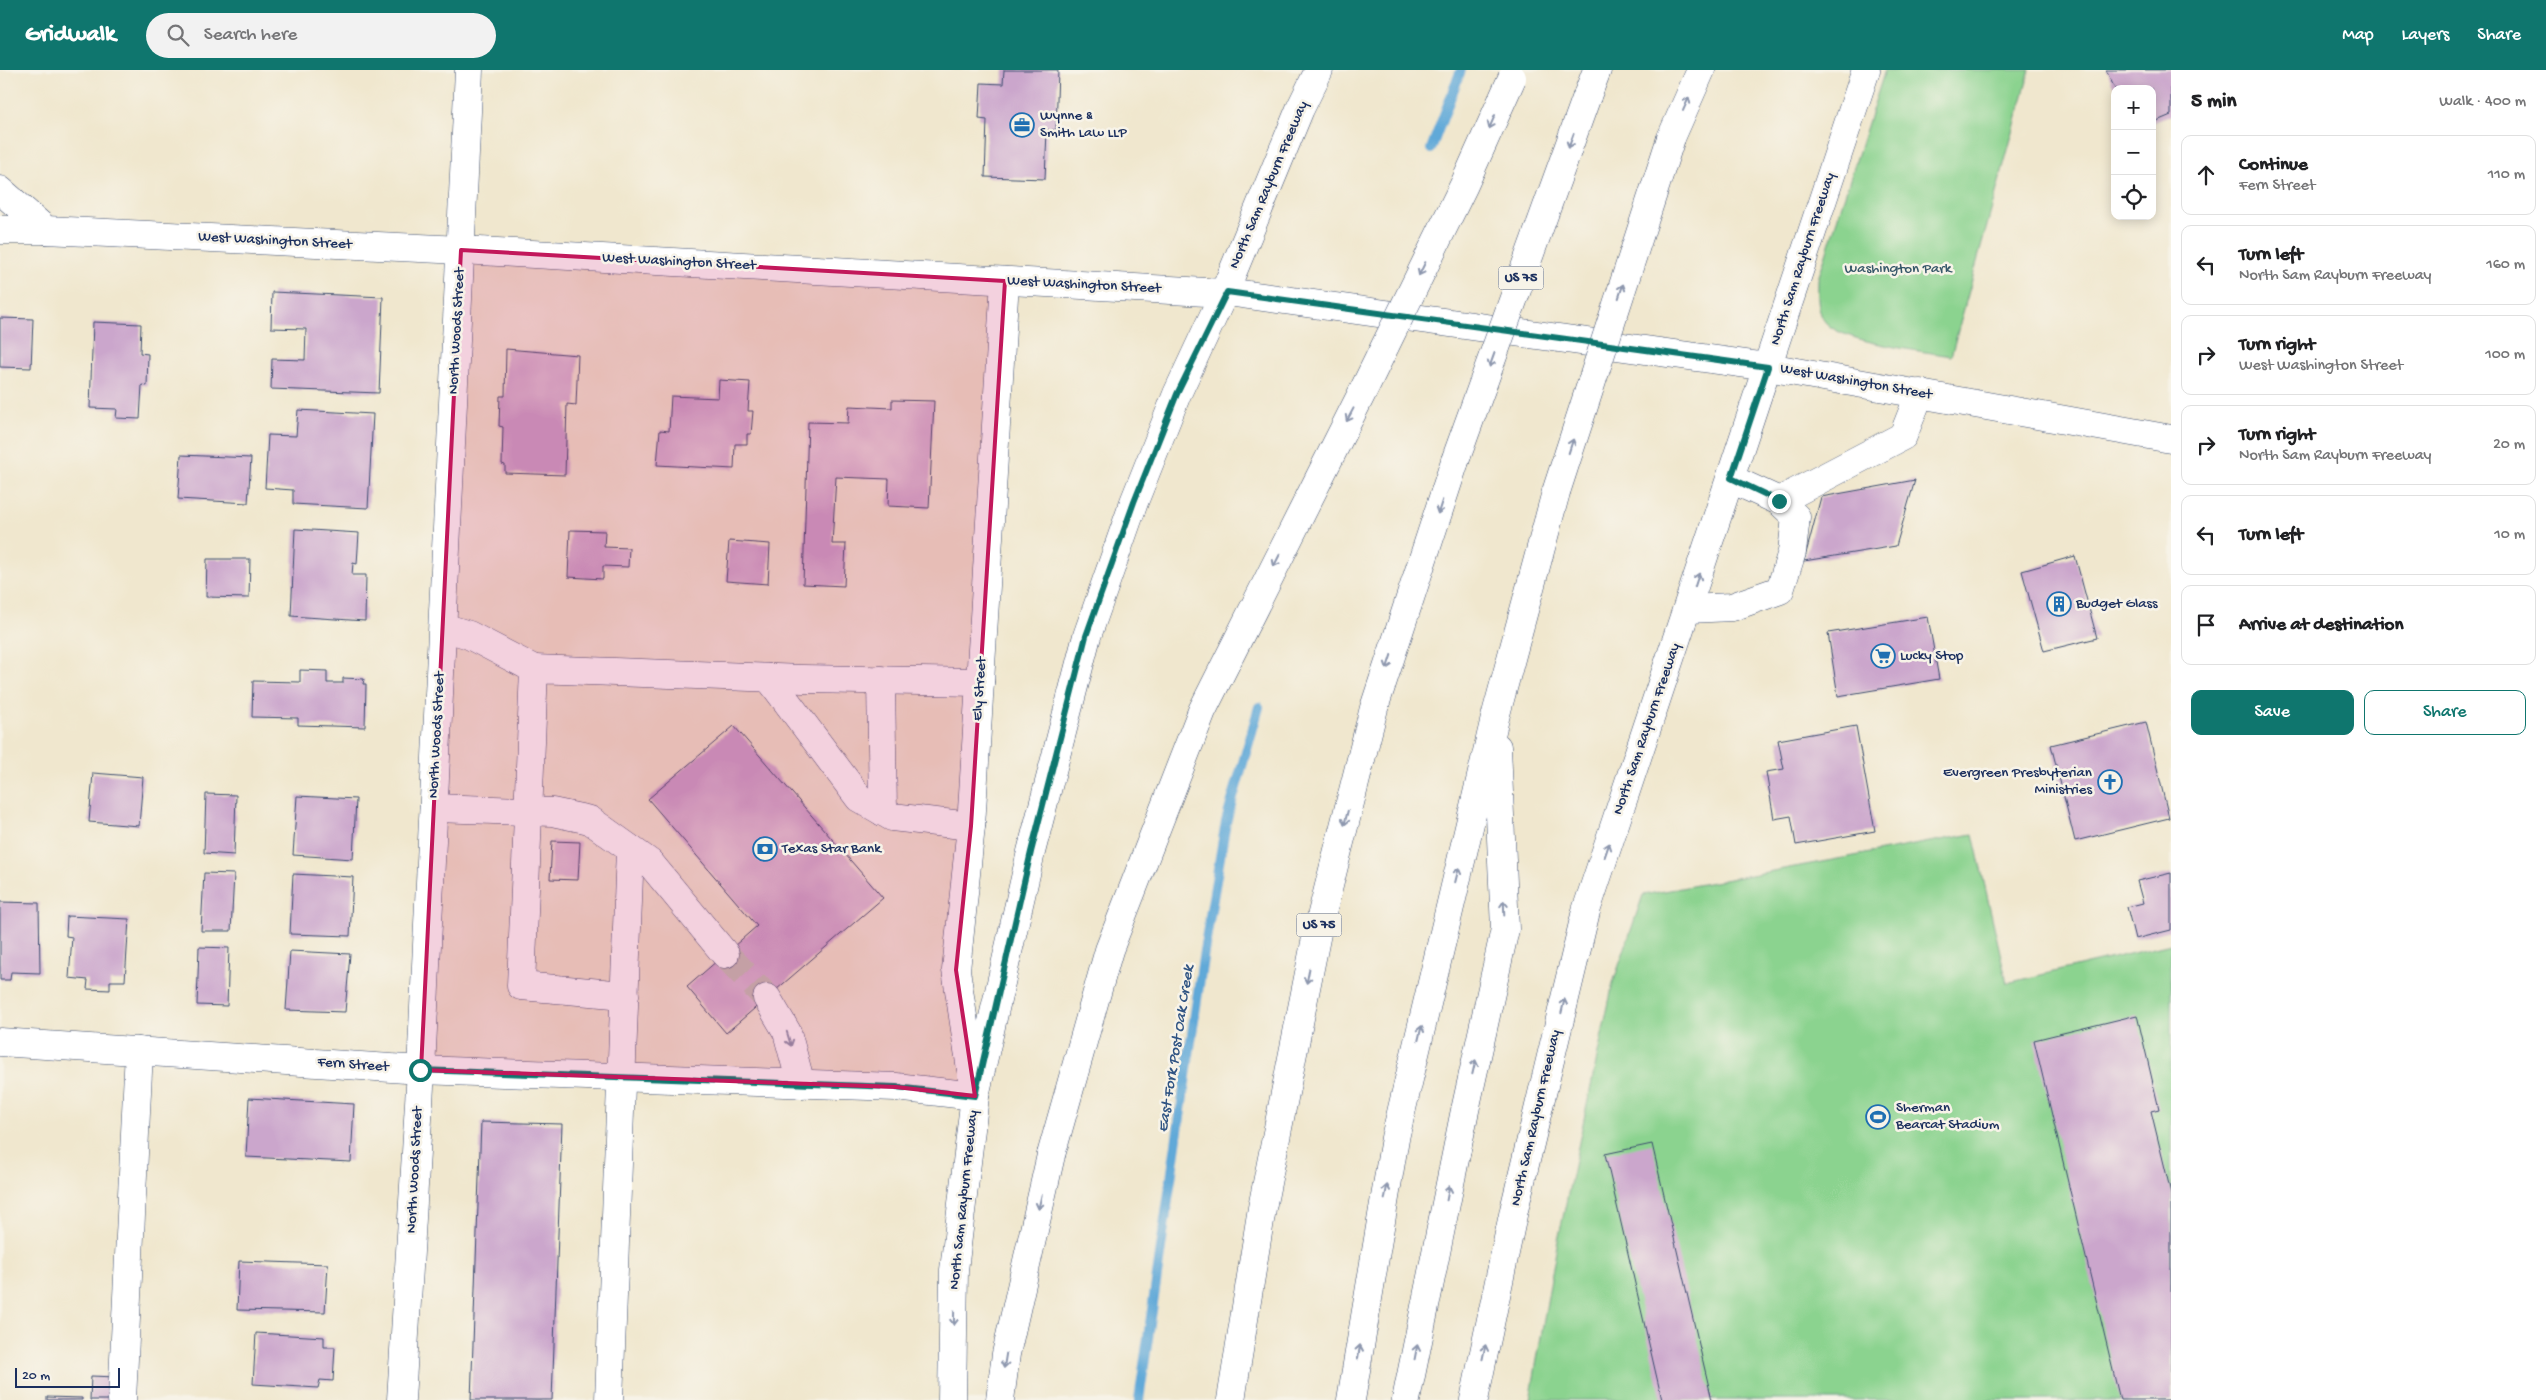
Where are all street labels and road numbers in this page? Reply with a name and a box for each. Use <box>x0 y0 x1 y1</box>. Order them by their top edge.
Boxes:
street label: North Sam Rayburn Freeway <box>1225 98 1313 272</box>
street label: North Sam Rayburn Freeway <box>1767 170 1840 348</box>
street label: West Washington Street <box>198 228 354 254</box>
street label: West Washington Street <box>602 249 758 275</box>
street label: North Woods Street <box>445 265 469 395</box>
road number: US 75 <box>1498 267 1544 290</box>
street label: West Washington Street <box>1007 272 1163 298</box>
street label: West Washington Street <box>1779 360 1935 405</box>
street label: North Sam Rayburn Freeway <box>1609 640 1685 817</box>
street label: Ely Street <box>969 655 991 721</box>
street label: North Woods Street <box>425 669 449 799</box>
road number: US 75 <box>1296 914 1342 936</box>
street label: North Sam Rayburn Freeway <box>1507 1027 1565 1208</box>
street label: Fern Street <box>316 1053 391 1077</box>
street label: North Woods Street <box>403 1104 427 1234</box>
street label: North Sam Rayburn Freeway <box>946 1109 982 1291</box>

